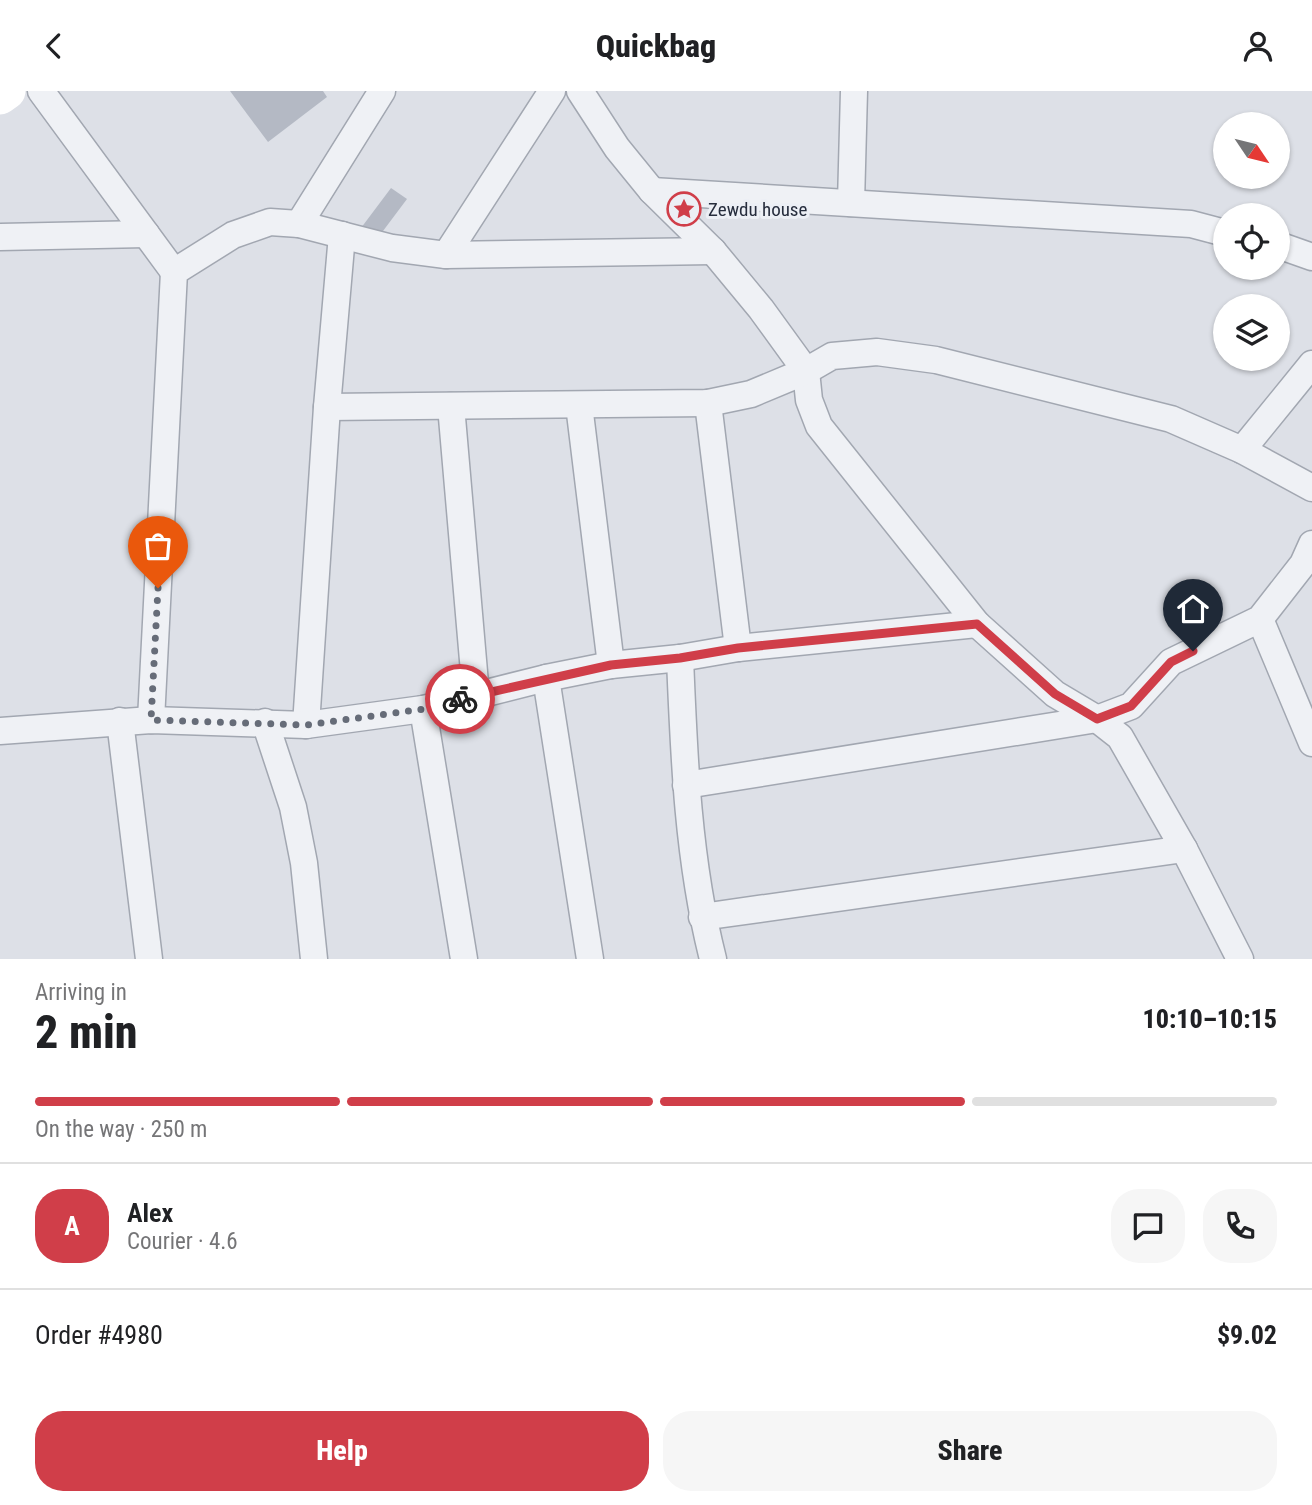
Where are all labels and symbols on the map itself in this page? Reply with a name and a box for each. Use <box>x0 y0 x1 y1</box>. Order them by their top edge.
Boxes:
north arrow <box>1213 112 1290 189</box>
place icon: Zewdu house <box>665 190 703 228</box>
place label: Zewdu house <box>708 198 808 221</box>
pin <box>128 516 188 588</box>
pin <box>1163 579 1223 651</box>
courier <box>425 664 495 734</box>

